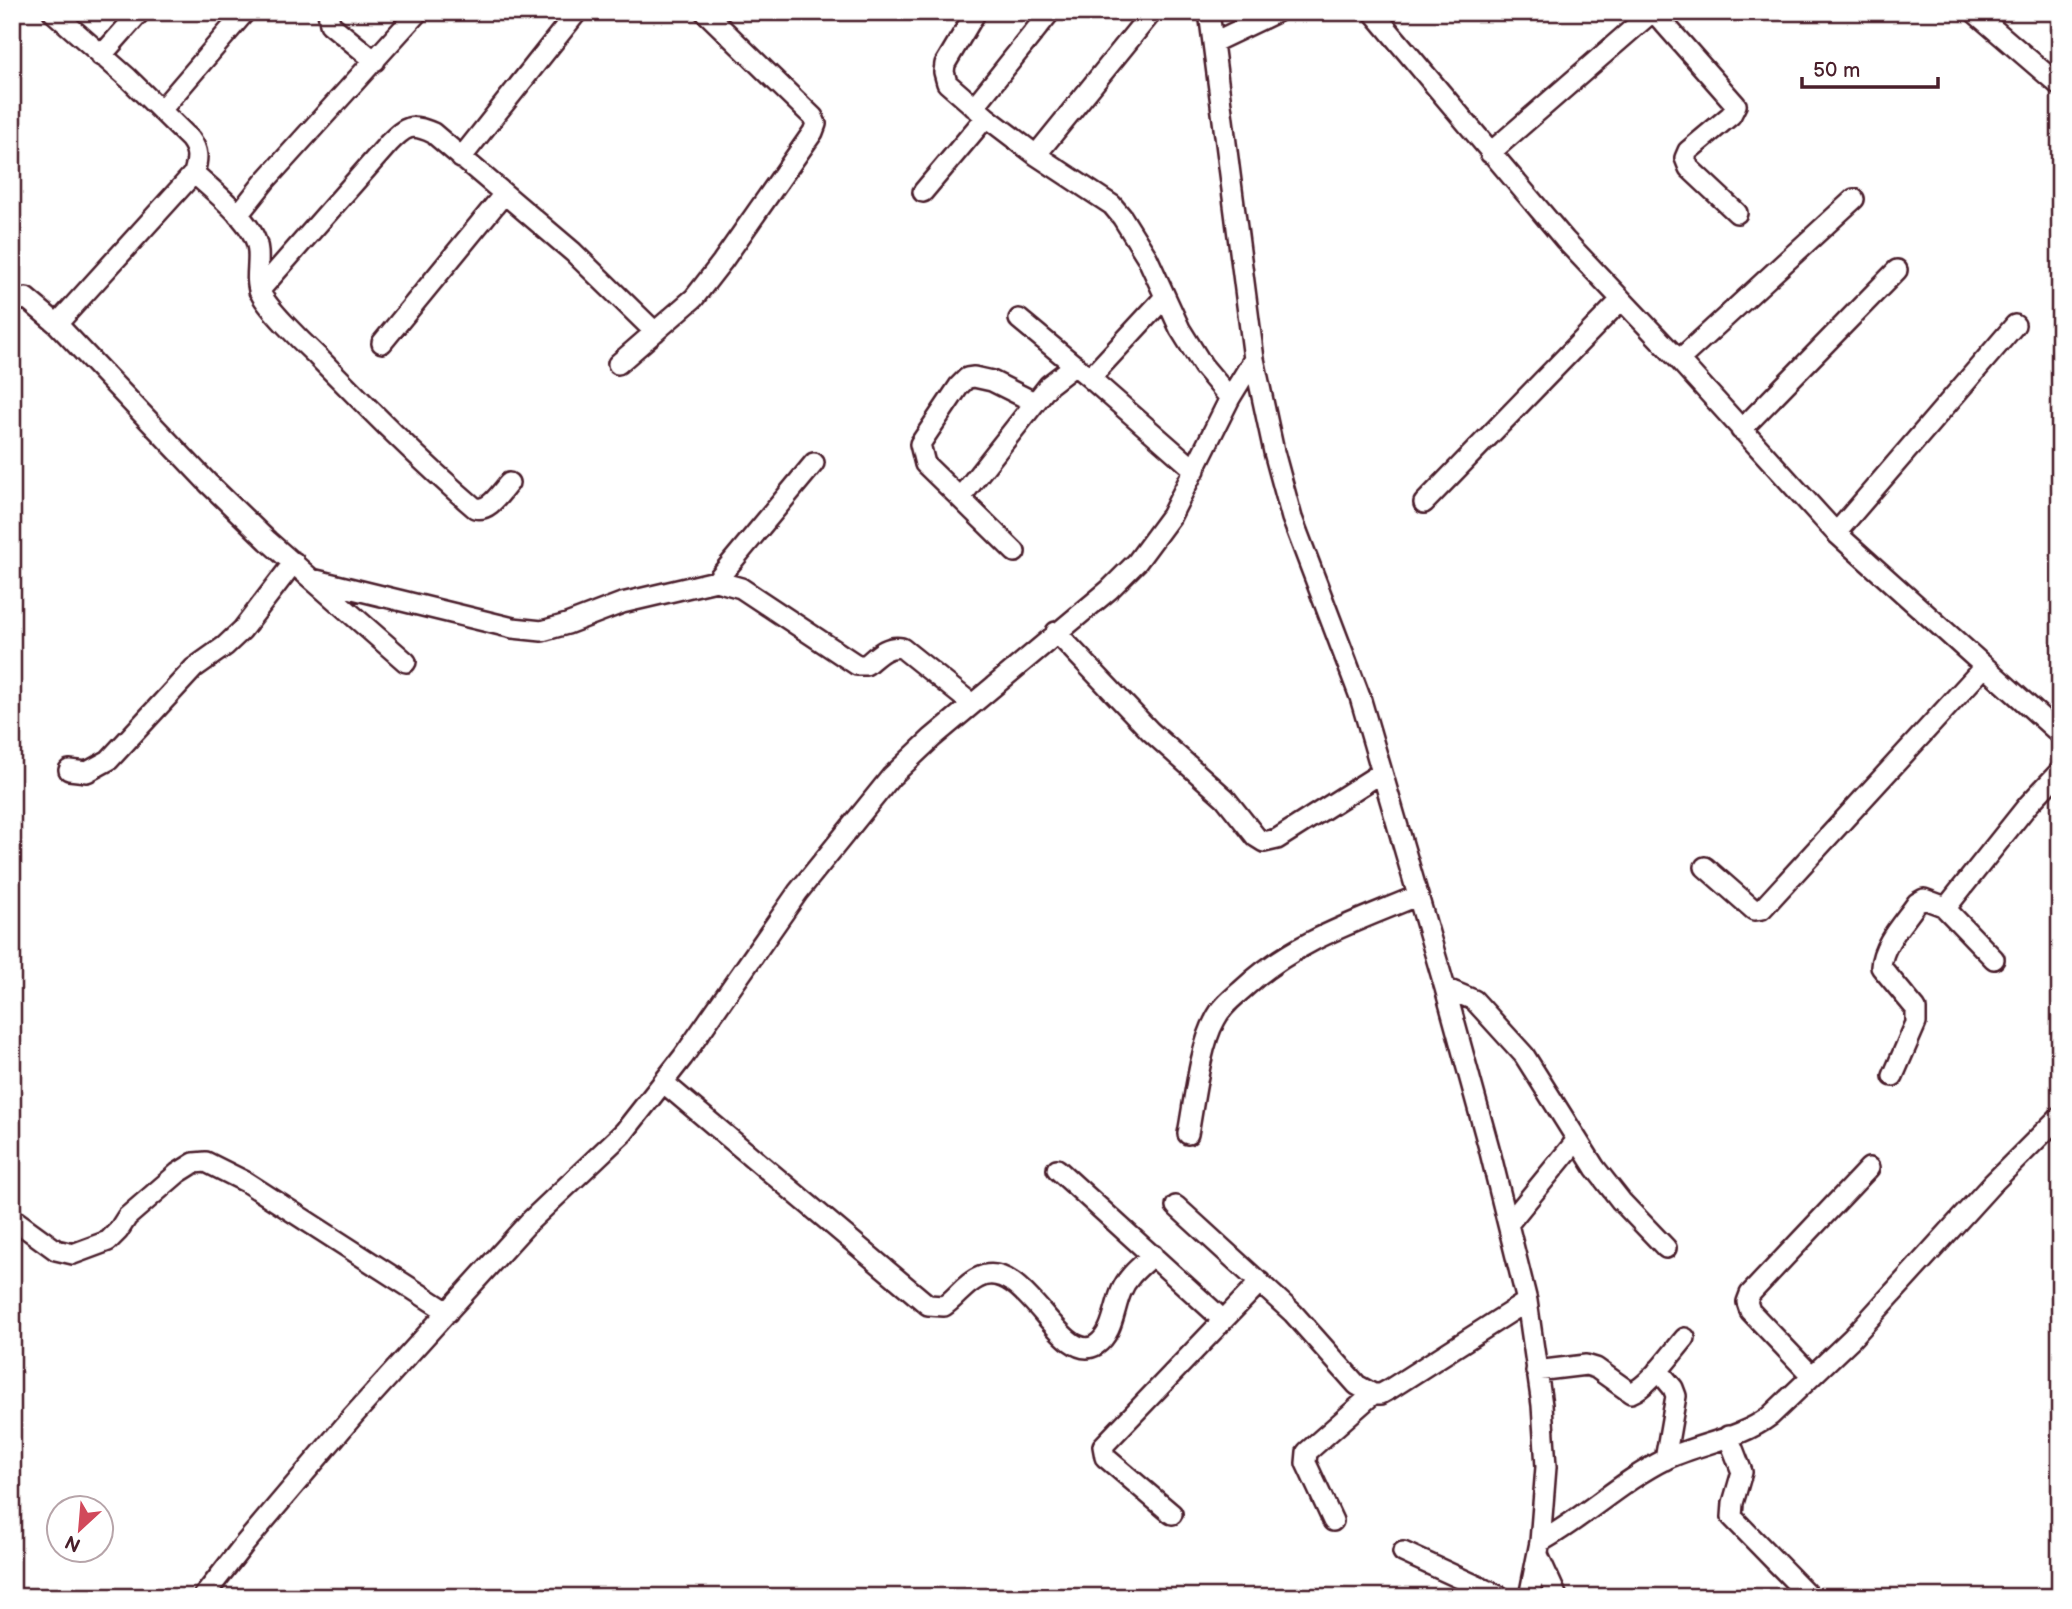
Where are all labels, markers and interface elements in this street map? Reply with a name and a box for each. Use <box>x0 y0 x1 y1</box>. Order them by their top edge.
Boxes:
scale bar <box>1802 46 1939 90</box>
text: 50 m <box>1813 58 1860 83</box>
north arrow <box>46 1494 116 1564</box>
text: N <box>62 1529 85 1556</box>

